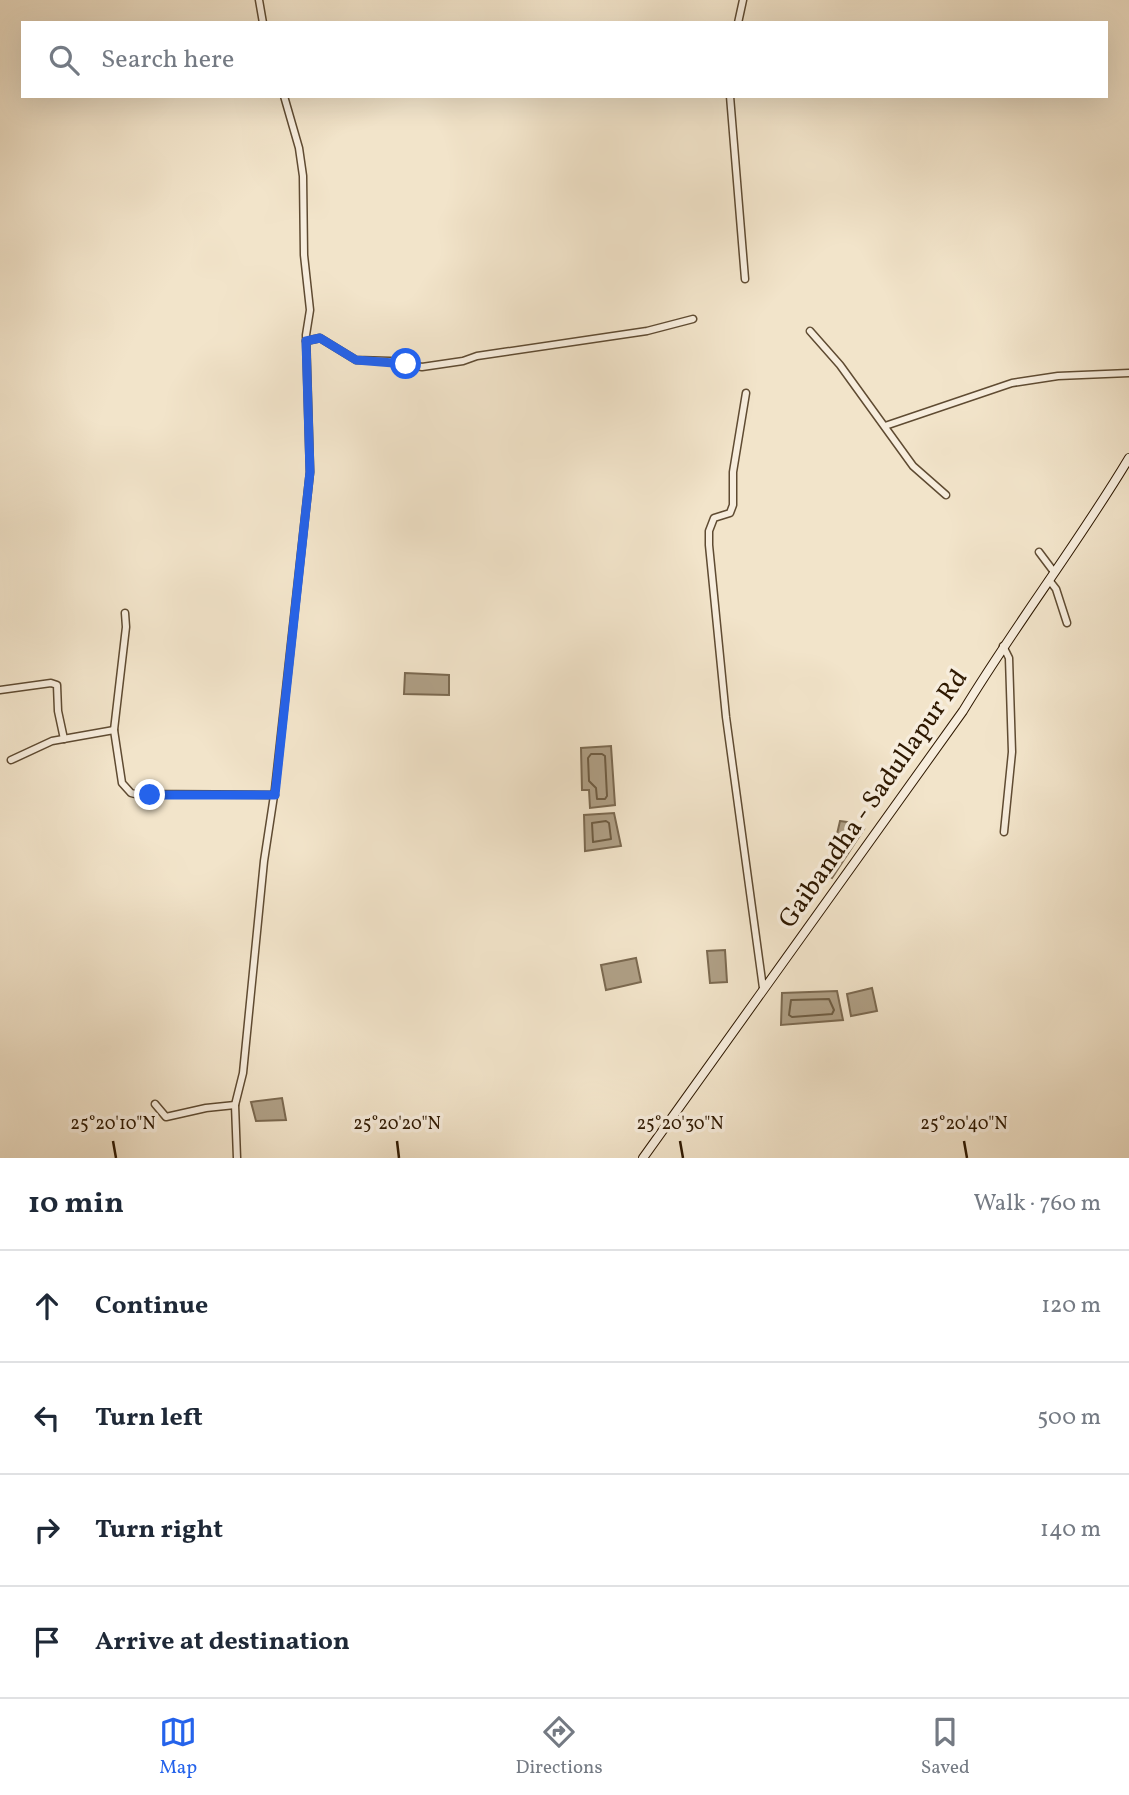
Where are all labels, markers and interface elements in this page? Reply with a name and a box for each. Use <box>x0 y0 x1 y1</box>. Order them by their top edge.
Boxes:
search box <box>21 21 1108 98</box>
icon: search <box>45 41 83 79</box>
text: Search here <box>101 42 234 78</box>
route start <box>390 348 421 379</box>
street label: Gaibandha - Sadullapur Rd <box>770 662 977 936</box>
route end <box>134 779 165 810</box>
text: 25°20'10"N <box>70 1112 156 1137</box>
text: 25°20'20"N <box>353 1112 441 1137</box>
text: 25°20'30"N <box>636 1112 724 1137</box>
text: 25°20'40"N <box>920 1112 1008 1137</box>
text: 10 min <box>28 1183 124 1225</box>
text: Walk · 760 m <box>973 1188 1101 1220</box>
icon: ahead <box>28 1287 66 1325</box>
text: Continue <box>95 1288 208 1324</box>
text: 120 m <box>1041 1290 1101 1322</box>
icon: left <box>28 1399 66 1437</box>
text: Turn left <box>95 1400 203 1436</box>
text: 500 m <box>1037 1402 1101 1434</box>
icon: right <box>28 1511 66 1549</box>
text: Turn right <box>95 1512 223 1548</box>
text: 140 m <box>1040 1514 1101 1546</box>
icon: arrive <box>28 1623 66 1661</box>
text: Arrive at destination <box>95 1624 350 1660</box>
tab: Map <box>159 1713 197 1781</box>
tab: Directions <box>516 1713 603 1781</box>
tab: Saved <box>921 1713 970 1781</box>

